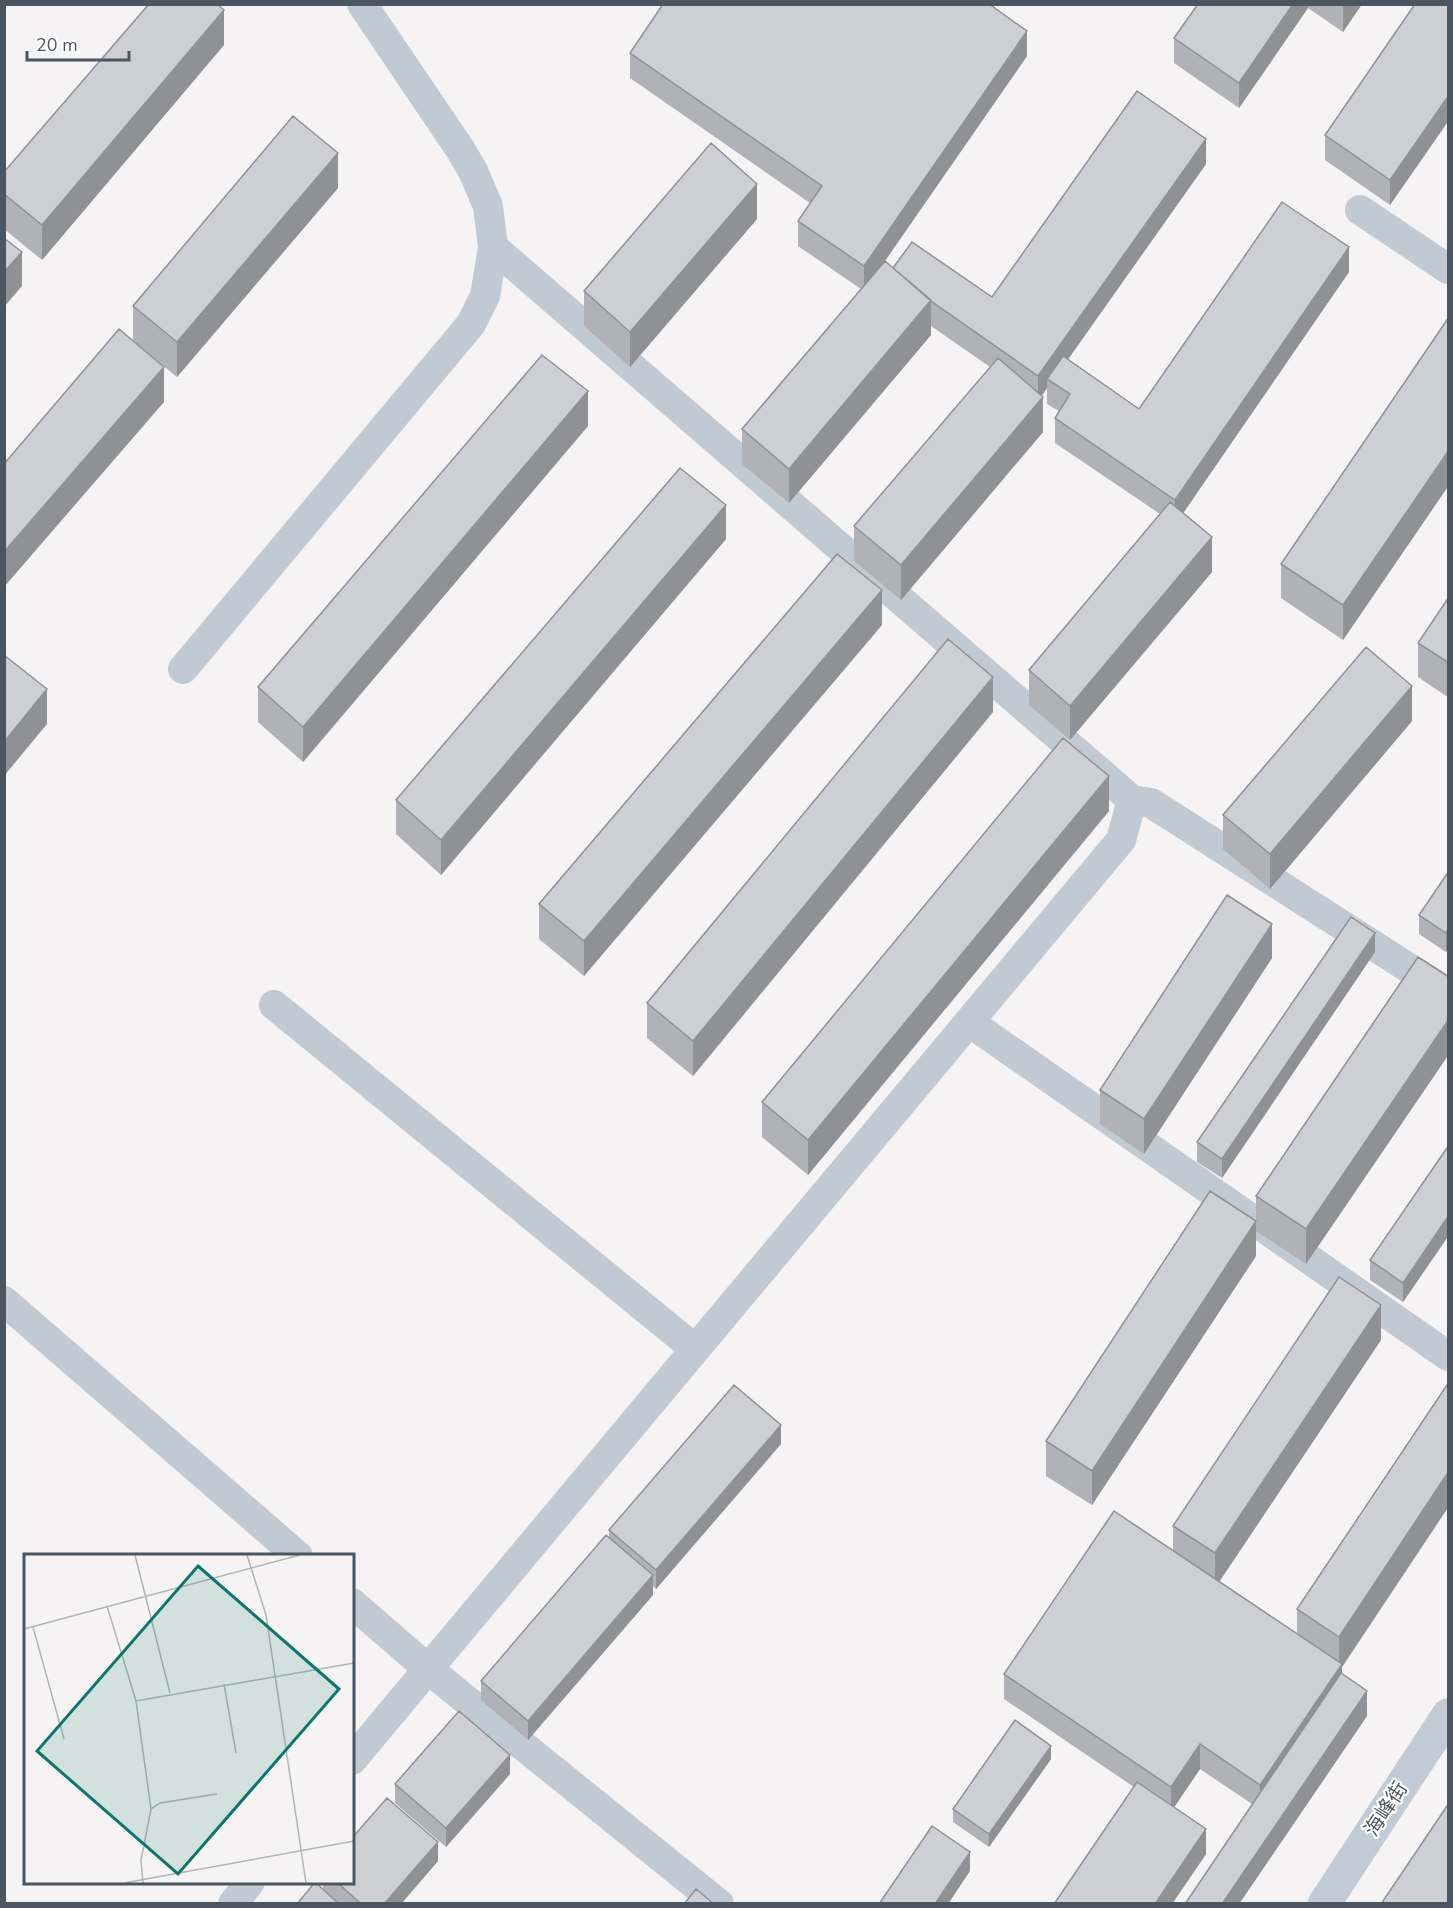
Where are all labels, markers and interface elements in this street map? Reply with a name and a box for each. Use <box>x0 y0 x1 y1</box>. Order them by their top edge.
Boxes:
scale bar <box>27 24 129 62</box>
text: 20 m <box>36 33 78 57</box>
inset map <box>24 1554 354 1884</box>
street label: 海峰街 <box>1358 1776 1414 1842</box>

